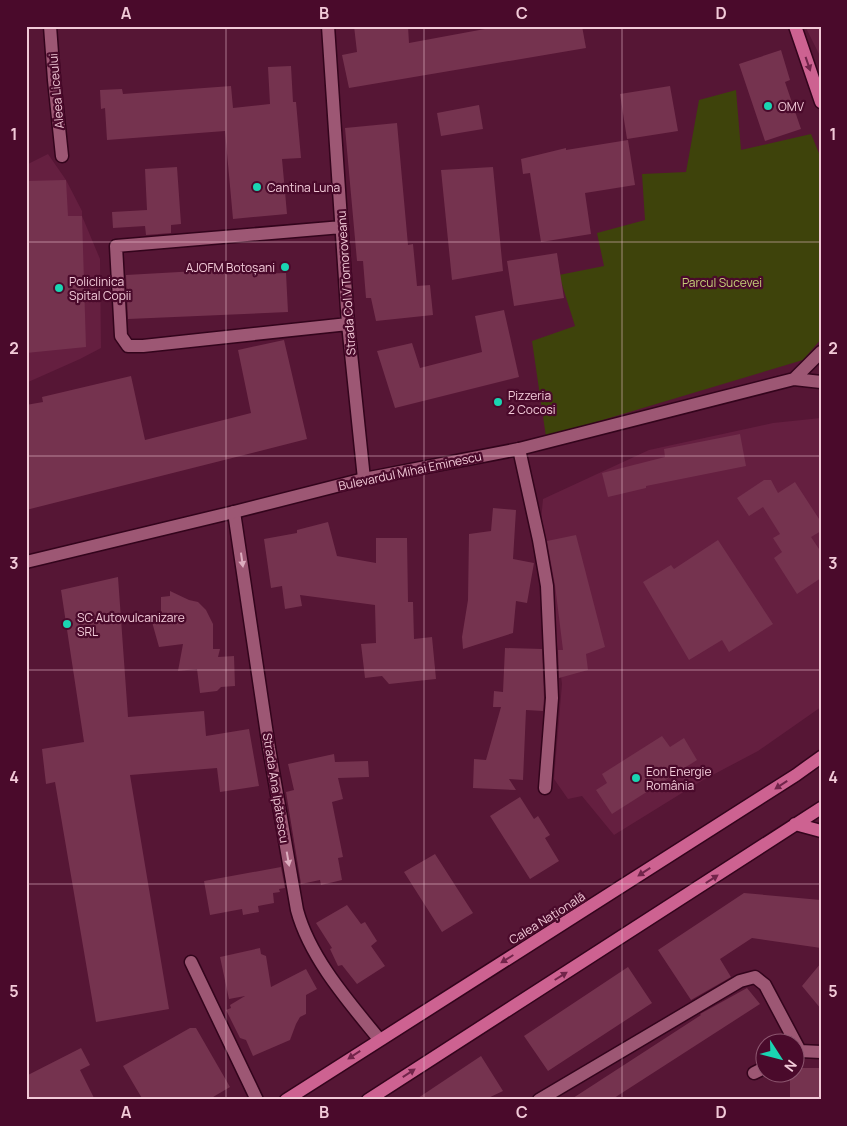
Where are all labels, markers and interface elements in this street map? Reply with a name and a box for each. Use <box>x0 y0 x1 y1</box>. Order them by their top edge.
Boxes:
text: A <box>121 2 132 24</box>
text: B <box>319 2 329 24</box>
text: C <box>516 2 528 24</box>
text: D <box>715 2 727 24</box>
street label: Aleea Liceului <box>44 53 68 129</box>
one-way arrow <box>804 57 812 72</box>
place label: OMV <box>778 98 805 115</box>
marker: OMV <box>762 100 774 112</box>
text: 1 <box>10 123 18 145</box>
text: 1 <box>829 123 837 145</box>
place label: Cantina Luna <box>267 179 340 196</box>
marker: Cantina Luna <box>251 181 263 193</box>
street label: Strada Col V Tomoroveanu <box>332 210 360 356</box>
place label: AJOFM Botoșani <box>186 259 275 276</box>
marker: AJOFM Botoșani <box>279 261 291 273</box>
place label: Policlinica Spital Copii <box>69 273 131 304</box>
park label: Parcul Sucevei <box>682 274 762 291</box>
marker: Policlinica Spital Copii <box>53 282 65 294</box>
text: 2 <box>9 337 19 359</box>
text: 2 <box>828 337 838 359</box>
place label: Pizzeria 2 Cocosi <box>508 387 556 418</box>
marker: Pizzeria 2 Cocosi <box>492 396 504 408</box>
street label: Bulevardul Mihai Eminescu <box>337 448 483 494</box>
text: 3 <box>9 552 19 574</box>
text: 3 <box>828 552 838 574</box>
one-way arrow <box>238 553 246 569</box>
place label: SC Autovulcanizare SRL <box>77 609 185 640</box>
marker: SC Autovulcanizare SRL <box>61 618 73 630</box>
street label: Strada Ana Ipătescu <box>259 732 293 844</box>
place label: Eon Energie România <box>646 763 711 794</box>
text: 4 <box>9 766 19 788</box>
text: 4 <box>828 766 838 788</box>
marker: Eon Energie România <box>630 772 642 784</box>
one-way arrow <box>774 780 788 790</box>
one-way arrow <box>285 852 293 868</box>
one-way arrow <box>638 868 651 877</box>
one-way arrow <box>705 874 719 884</box>
street label: Calea Națională <box>506 888 588 948</box>
one-way arrow <box>500 954 513 964</box>
one-way arrow <box>554 971 567 981</box>
text: 5 <box>9 980 19 1002</box>
text: 5 <box>828 980 838 1002</box>
north arrow <box>754 1034 804 1084</box>
one-way arrow <box>348 1050 361 1060</box>
text: N <box>780 1056 802 1076</box>
one-way arrow <box>402 1068 416 1078</box>
text: A <box>121 1101 132 1123</box>
text: B <box>319 1101 329 1123</box>
text: C <box>516 1101 528 1123</box>
text: D <box>715 1101 727 1123</box>

